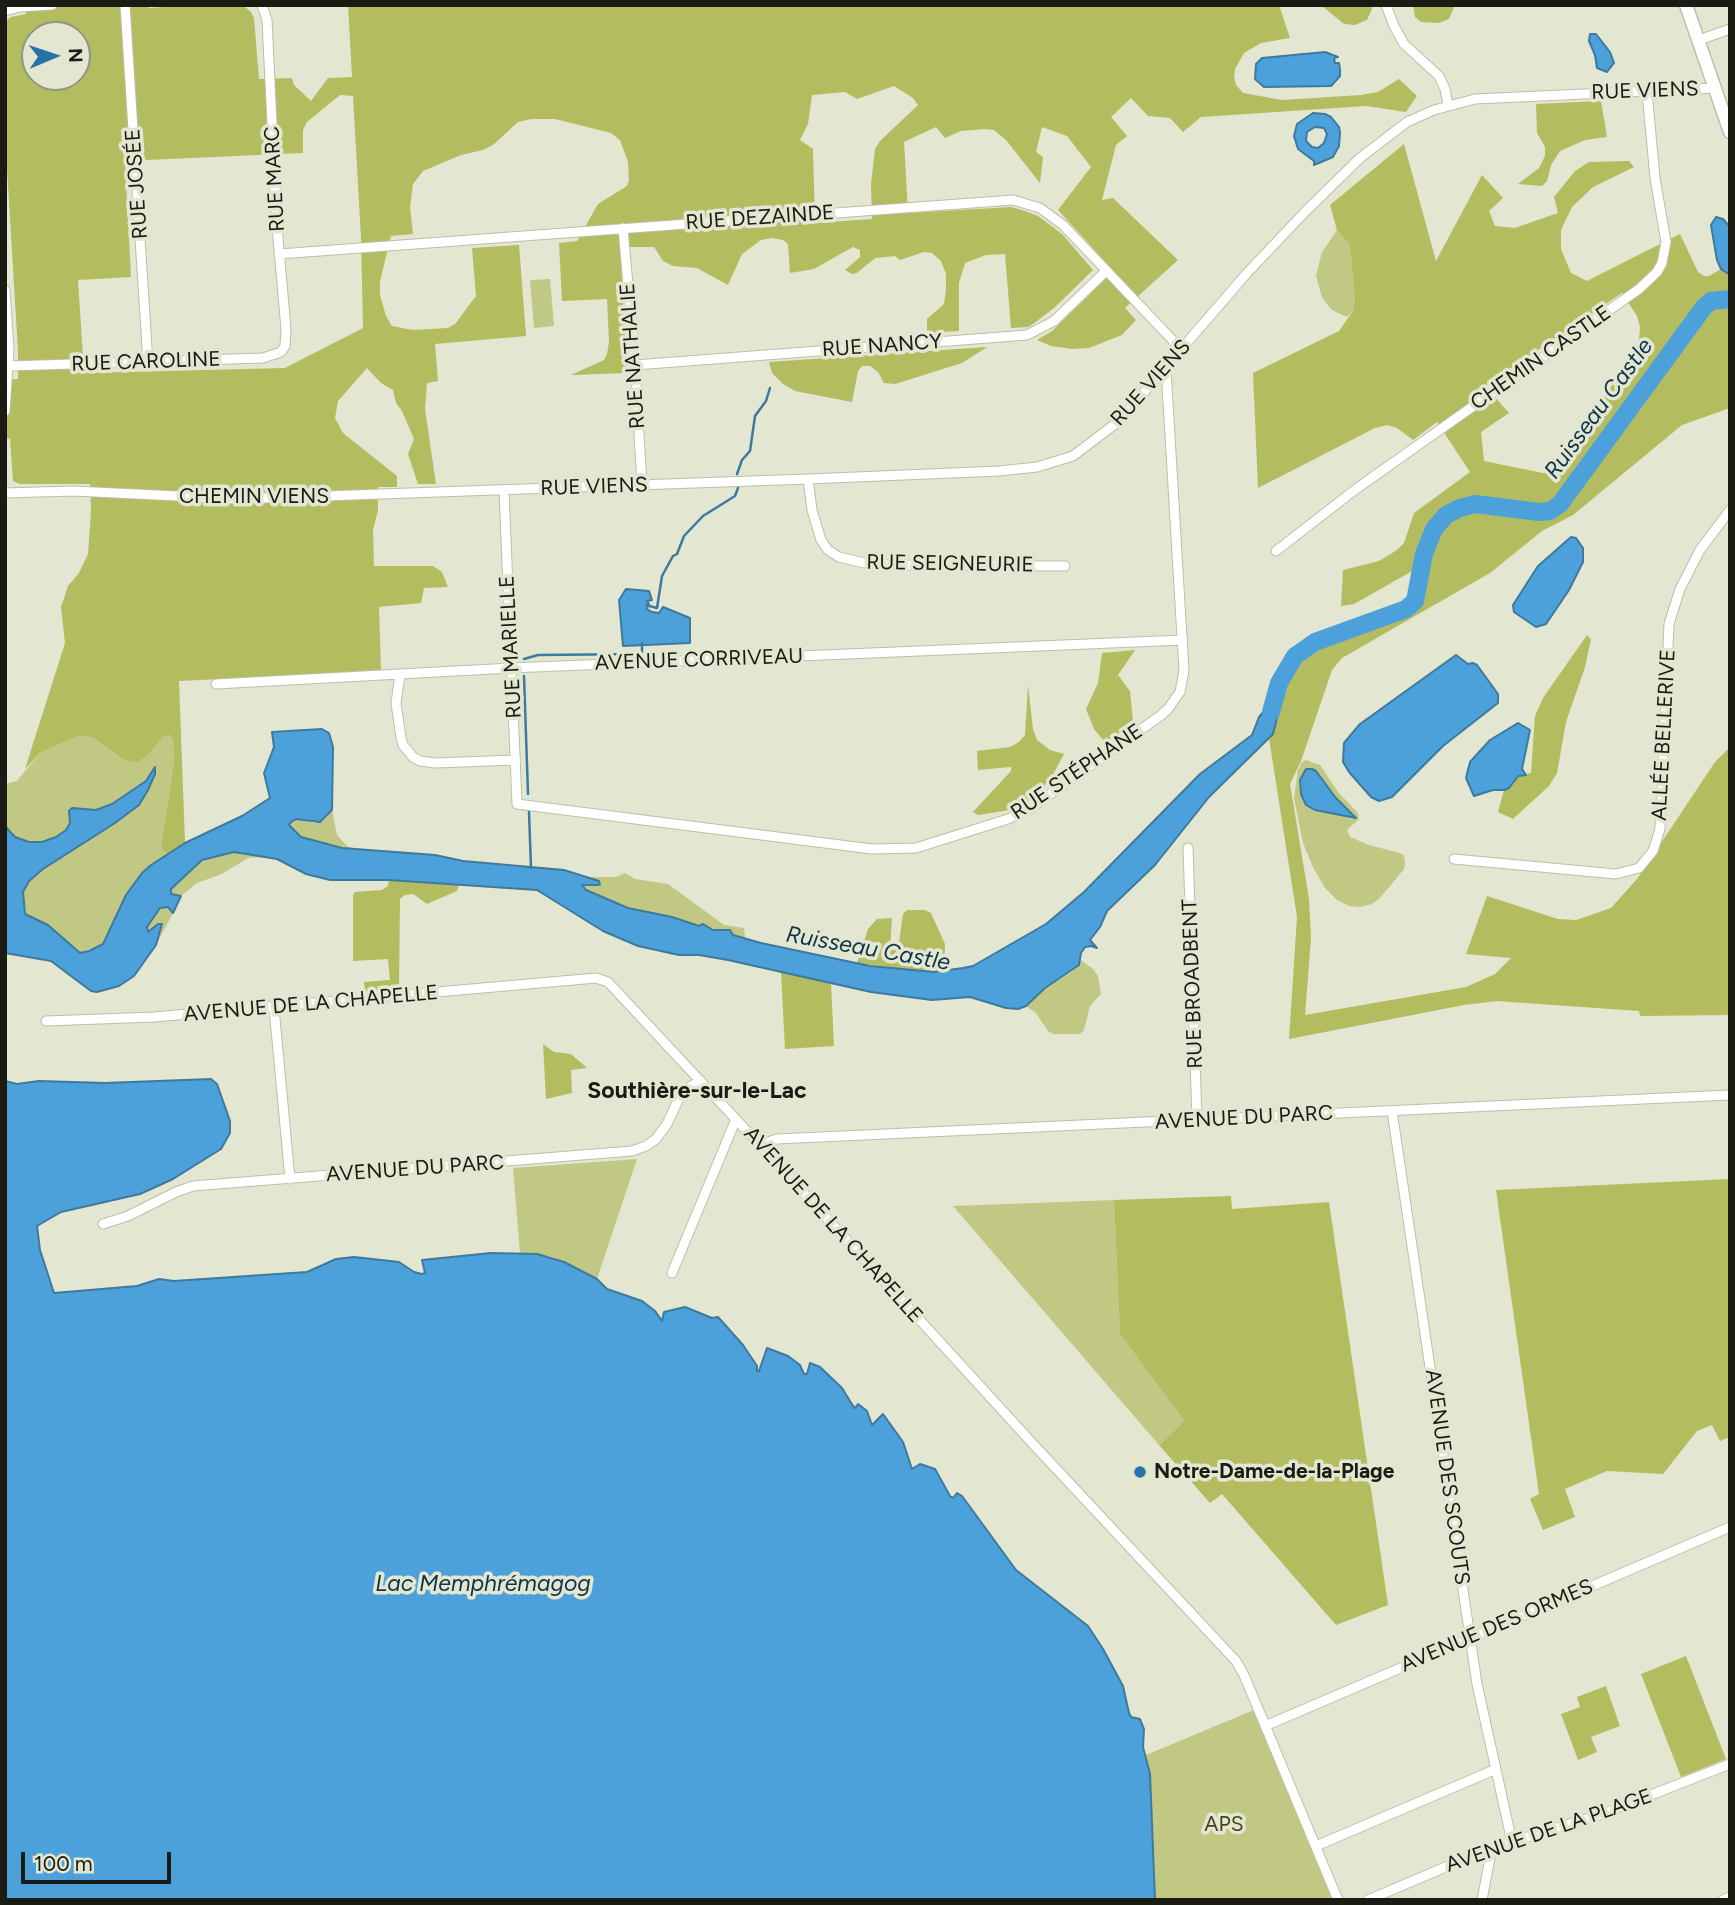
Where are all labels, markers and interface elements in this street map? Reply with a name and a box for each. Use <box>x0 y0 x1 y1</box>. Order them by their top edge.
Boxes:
north arrow <box>21 21 91 91</box>
text: N <box>64 48 87 63</box>
street label: RUE VIENS <box>1591 77 1699 105</box>
street label: RUE MARC <box>260 125 290 233</box>
street label: RUE JOSÉE <box>121 128 153 240</box>
street label: RUE DEZAINDE <box>685 200 835 236</box>
street label: RUE NATHALIE <box>615 282 651 430</box>
street label: CHEMIN CASTLE <box>1466 300 1616 416</box>
street label: RUE NANCY <box>821 329 943 363</box>
water label: Ruisseau Castle <box>1539 334 1659 484</box>
street label: RUE VIENS <box>1106 335 1196 431</box>
street label: RUE CAROLINE <box>71 347 221 377</box>
street label: RUE VIENS <box>540 473 648 501</box>
street label: CHEMIN VIENS <box>179 484 329 510</box>
street label: RUE SEIGNEURIE <box>866 550 1034 578</box>
street label: RUE MARIELLE <box>495 575 527 719</box>
street label: AVENUE CORRIVEAU <box>594 644 804 676</box>
street label: ALLÉE BELLERIVE <box>1647 649 1681 821</box>
street label: RUE STÉPHANE <box>1006 719 1148 825</box>
street label: RUE BROADBENT <box>1177 899 1209 1069</box>
water label: Ruisseau Castle <box>784 921 952 977</box>
street label: AVENUE DE LA CHAPELLE <box>183 980 439 1028</box>
district label: Southière-sur-le-Lac <box>587 1077 807 1105</box>
street label: AVENUE DU PARC <box>1154 1101 1334 1135</box>
street label: AVENUE DE LA CHAPELLE <box>738 1122 928 1328</box>
street label: AVENUE DU PARC <box>325 1150 505 1188</box>
street label: AVENUE DES SCOUTS <box>1419 1368 1475 1586</box>
place label: Notre-Dame-de-la-Plage <box>1154 1459 1394 1485</box>
marker: Notre-Dame-de-la-Plage <box>1132 1464 1148 1480</box>
water label: Lac Memphrémagog <box>375 1570 591 1598</box>
street label: AVENUE DES ORMES <box>1397 1574 1597 1678</box>
street label: AVENUE DE LA PLAGE <box>1443 1784 1655 1878</box>
park label: APS <box>1204 1812 1244 1838</box>
scale bar <box>24 1839 175 1883</box>
text: 100 m <box>34 1851 93 1876</box>

